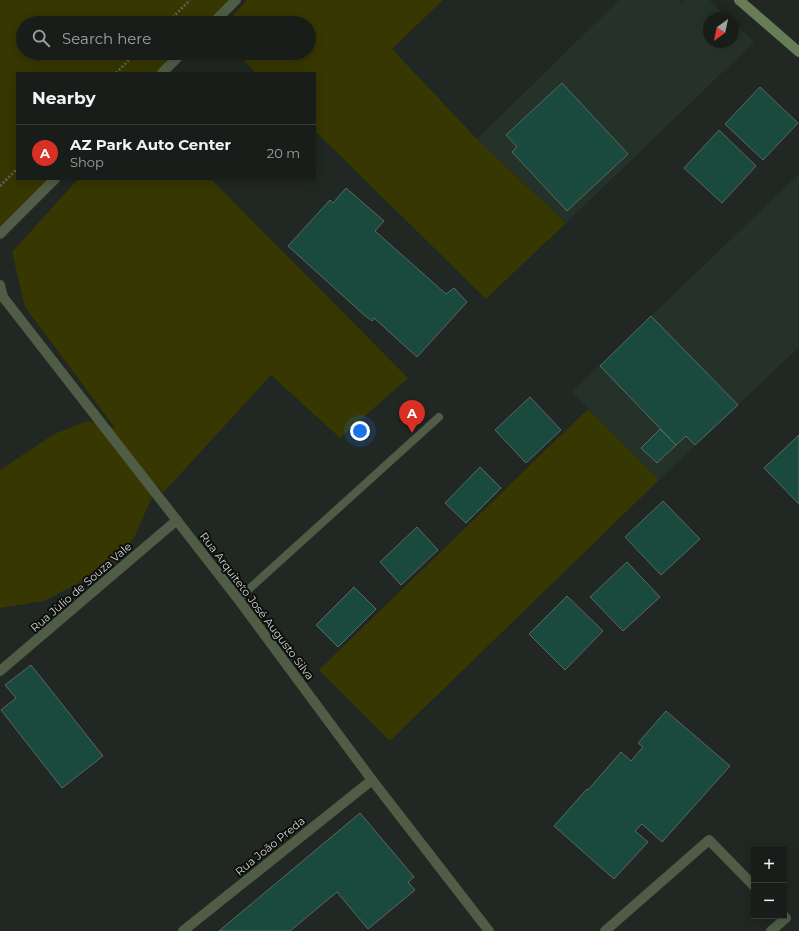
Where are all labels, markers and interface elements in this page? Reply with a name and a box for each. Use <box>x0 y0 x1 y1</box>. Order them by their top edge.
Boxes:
north arrow <box>703 12 739 48</box>
search box <box>16 16 316 60</box>
icon: search <box>30 27 52 49</box>
text: Search here <box>62 29 151 48</box>
text: Nearby <box>32 88 96 108</box>
text: AZ Park Auto Center <box>70 135 231 154</box>
text: A <box>40 145 50 161</box>
text: 20 m <box>267 145 300 161</box>
text: Shop <box>70 154 104 170</box>
pin: A <box>399 400 425 433</box>
your location <box>350 421 370 441</box>
street label: Rua Arquiteto José Augusto Silva <box>197 529 317 683</box>
street label: Rua Jùlio de Souza Vale <box>28 539 135 635</box>
street label: Rua João Preda <box>232 814 308 878</box>
map controls <box>751 847 787 919</box>
button: + <box>751 847 787 883</box>
button: − <box>751 883 787 919</box>

